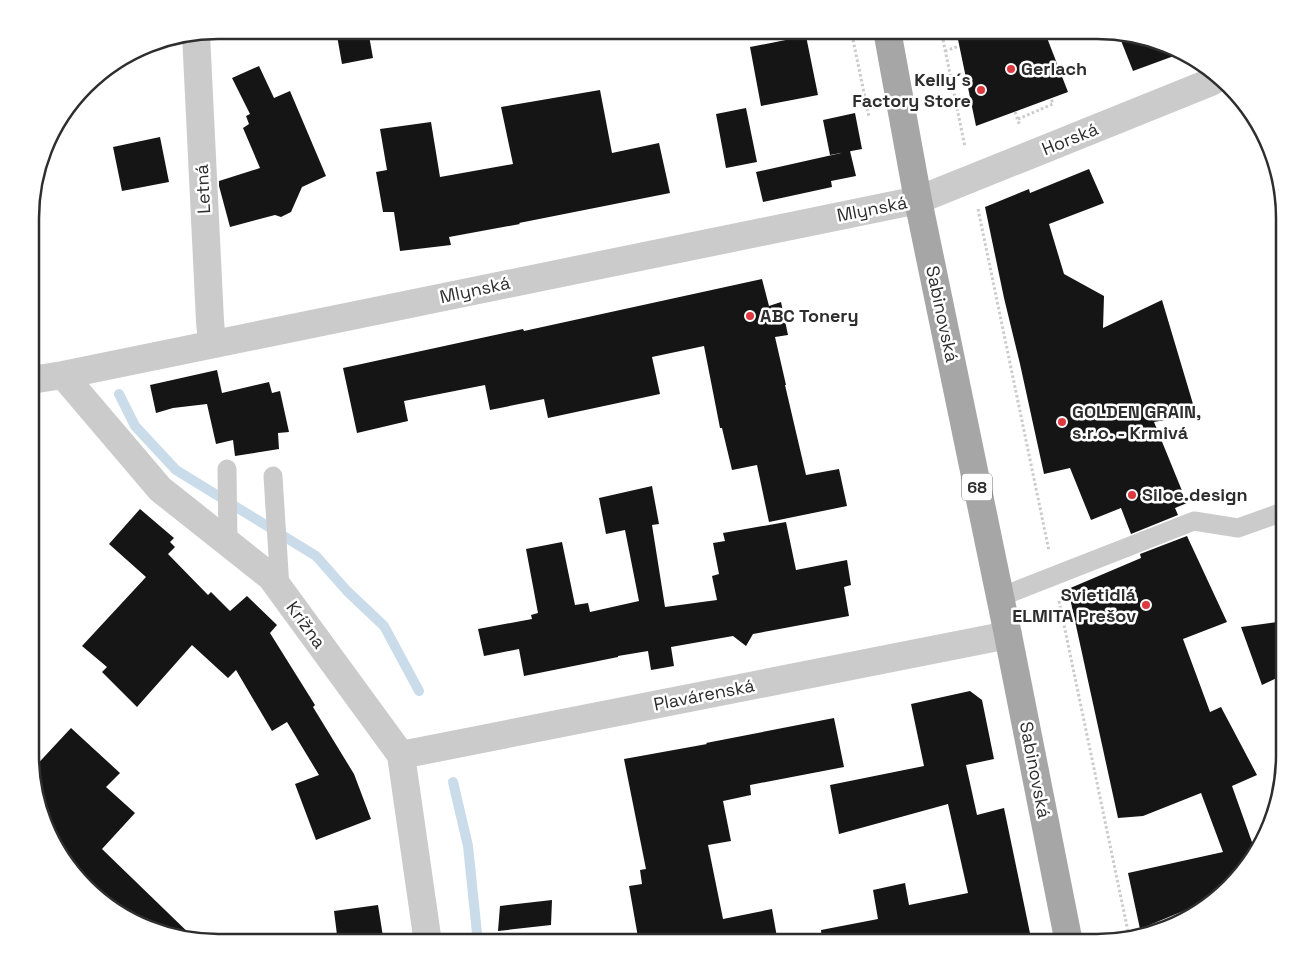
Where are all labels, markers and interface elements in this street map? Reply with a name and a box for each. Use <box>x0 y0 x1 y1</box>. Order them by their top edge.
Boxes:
place label: Gerlach <box>1021 57 1087 80</box>
marker: Gerlach <box>1005 63 1017 75</box>
place label: Kelly´s Factory Store <box>852 68 971 112</box>
marker: Kelly´s Factory Store <box>975 84 987 96</box>
street label: Horská <box>1038 117 1101 160</box>
street label: Letná <box>190 164 215 214</box>
street label: Mlynská <box>835 190 909 227</box>
street label: Sabinovská <box>921 264 964 364</box>
street label: Mlynská <box>438 271 512 308</box>
place label: ABC Tonery <box>760 304 859 327</box>
marker: ABC Tonery <box>744 310 756 322</box>
place label: GOLDEN GRAIN, s.r.o. - Krmivá <box>1072 400 1201 444</box>
marker: GOLDEN GRAIN, s.r.o. - Krmivá <box>1056 416 1068 428</box>
road number: 68 <box>962 474 992 501</box>
place label: Siloe.design <box>1142 483 1248 506</box>
marker: Siloe.design <box>1126 489 1138 501</box>
place label: Svietidlá ELMITA Prešov <box>1012 583 1137 627</box>
street label: Krížna <box>282 597 331 653</box>
marker: Svietidlá ELMITA Prešov <box>1140 599 1152 611</box>
street label: Plavárenská <box>651 673 756 716</box>
street label: Sabinovská <box>1015 720 1056 820</box>

